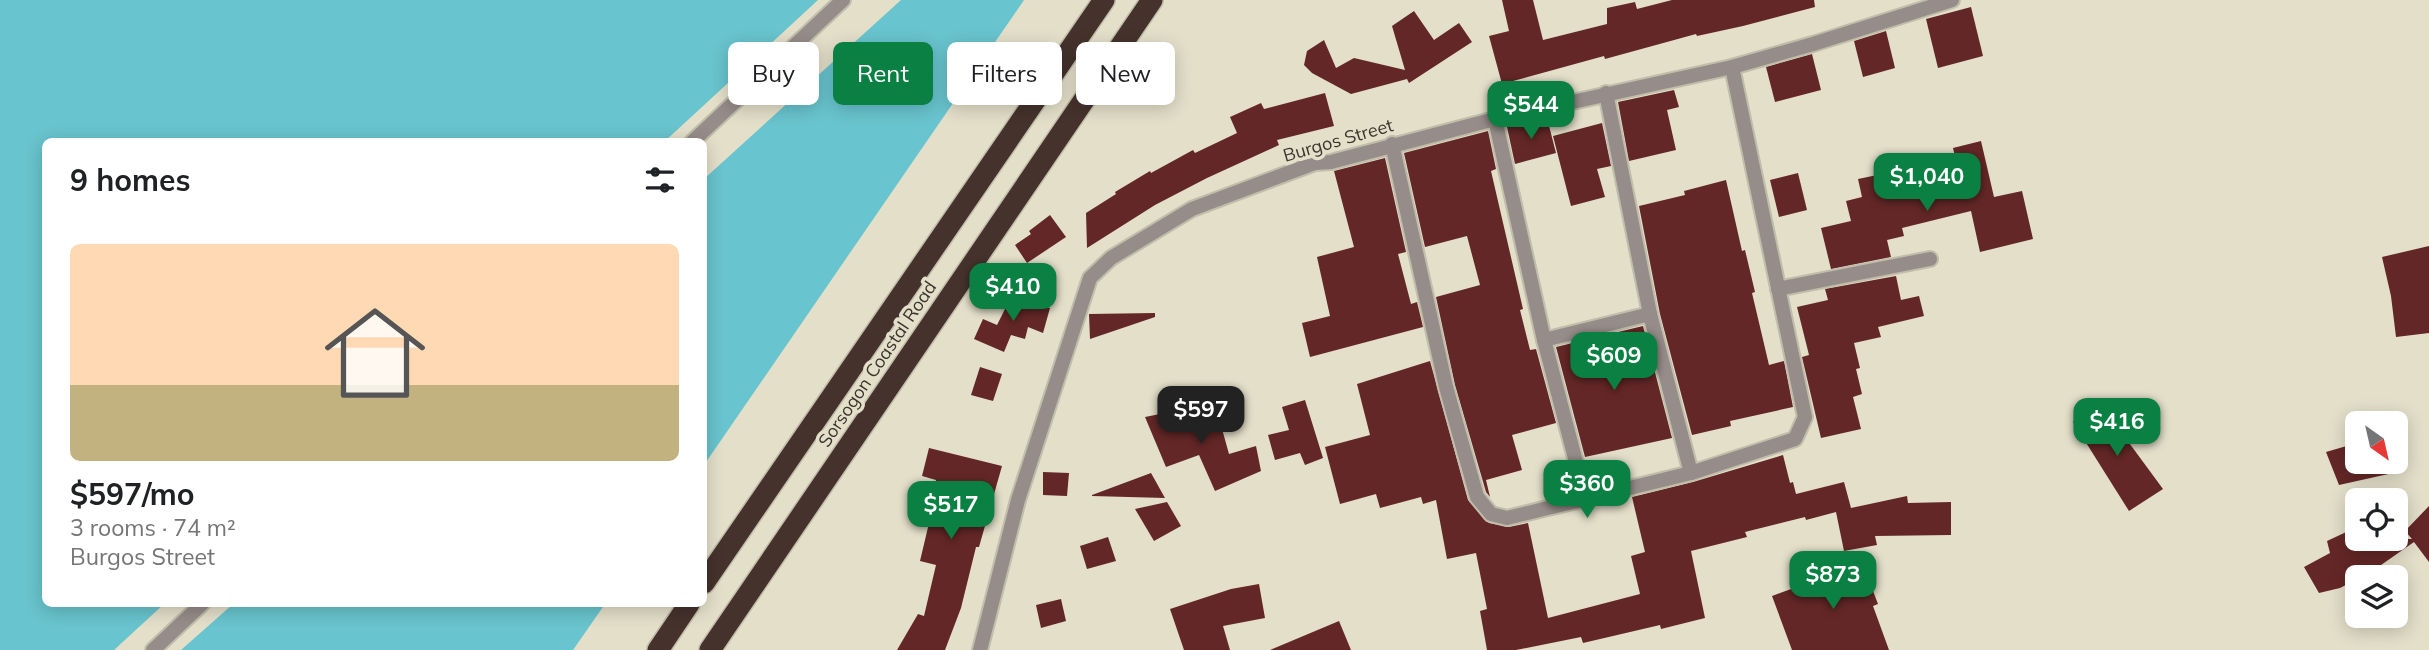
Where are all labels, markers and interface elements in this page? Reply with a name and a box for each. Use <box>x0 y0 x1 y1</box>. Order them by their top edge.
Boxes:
chip: Buy <box>728 42 819 105</box>
chip: Rent <box>833 42 933 105</box>
chip: Filters <box>947 42 1062 105</box>
chip: New <box>1076 42 1175 105</box>
pin: $544 <box>1490 82 1572 141</box>
text: $544 <box>1503 89 1559 118</box>
street label: Burgos Street <box>1280 113 1396 167</box>
pin: $1,040 <box>1870 154 1984 213</box>
text: 9 homes <box>70 161 191 199</box>
icon: filters <box>641 161 679 199</box>
text: $1,040 <box>1890 161 1964 190</box>
pin: $410 <box>972 264 1054 323</box>
text: $410 <box>985 271 1041 300</box>
street label: Sorsogon Coastal Road <box>813 277 941 451</box>
icon: home <box>312 290 438 416</box>
pin: $609 <box>1573 332 1655 392</box>
text: $609 <box>1586 340 1642 369</box>
pin: $597 <box>1160 386 1242 446</box>
text: $597 <box>1173 394 1229 423</box>
pin: $416 <box>2076 398 2158 458</box>
text: $416 <box>2089 406 2145 435</box>
north arrow <box>2345 411 2408 474</box>
map controls <box>2345 411 2408 628</box>
pin: $360 <box>1546 461 1628 520</box>
text: $360 <box>1559 468 1615 497</box>
text: $597/mo <box>70 475 194 513</box>
pin: $517 <box>910 482 992 541</box>
button: locate <box>2345 488 2408 551</box>
text: $517 <box>923 489 979 518</box>
text: 3 rooms · 74 m² <box>70 513 236 542</box>
text: Burgos Street <box>70 542 215 571</box>
pin: $873 <box>1792 552 1874 611</box>
text: $873 <box>1805 559 1861 588</box>
button: layers <box>2345 565 2408 628</box>

